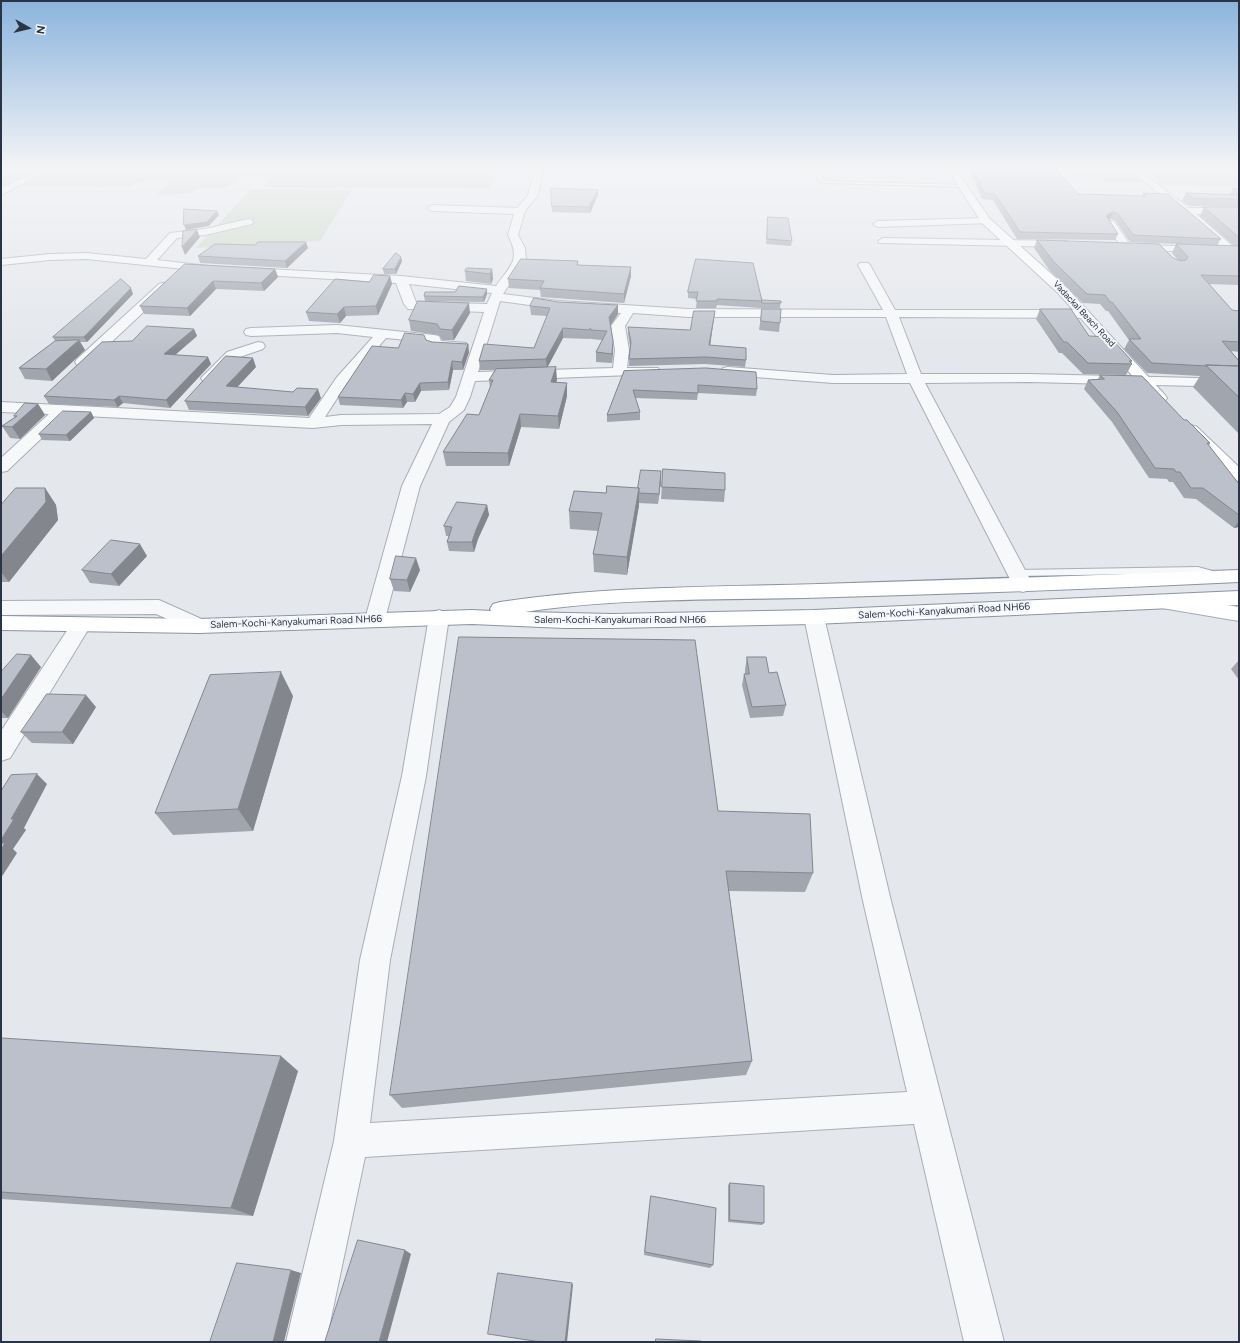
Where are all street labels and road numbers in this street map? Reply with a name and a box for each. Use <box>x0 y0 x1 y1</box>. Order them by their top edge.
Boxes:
street label: Vadackal Beach Road <box>1051 279 1117 349</box>
street label: Salem-Kochi-Kanyakumari Road NH66 <box>858 601 1030 621</box>
street label: Salem-Kochi-Kanyakumari Road NH66 <box>210 613 382 631</box>
street label: Salem-Kochi-Kanyakumari Road NH66 <box>534 614 706 626</box>

